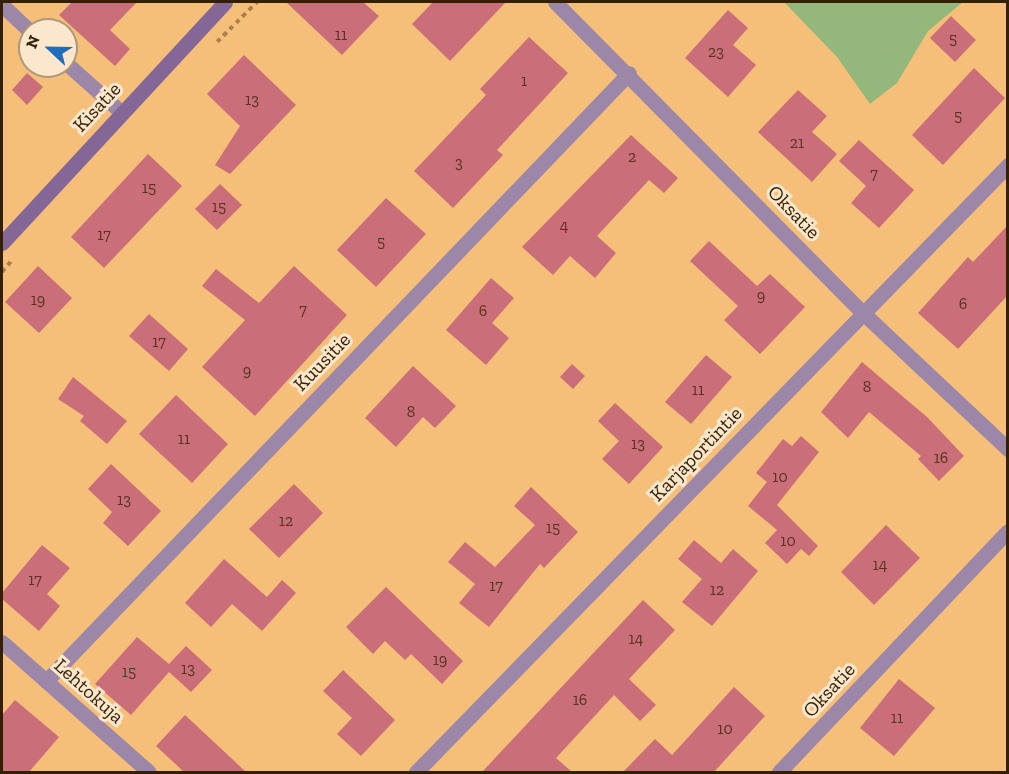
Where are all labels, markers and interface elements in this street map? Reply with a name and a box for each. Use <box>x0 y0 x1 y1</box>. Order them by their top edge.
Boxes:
north arrow <box>18 18 78 78</box>
house number: 11 <box>335 25 347 45</box>
house number: 5 <box>949 29 957 49</box>
text: N <box>22 33 44 51</box>
house number: 23 <box>708 42 724 62</box>
house number: 1 <box>521 71 527 91</box>
street label: Kisatie <box>68 77 126 137</box>
house number: 13 <box>245 90 259 110</box>
house number: 5 <box>954 106 962 126</box>
house number: 21 <box>790 133 804 153</box>
house number: 2 <box>628 147 636 167</box>
house number: 3 <box>455 153 463 173</box>
house number: 7 <box>870 164 878 184</box>
house number: 15 <box>142 178 156 198</box>
street label: Oksatie <box>763 180 825 244</box>
house number: 15 <box>212 197 226 217</box>
house number: 4 <box>560 216 568 236</box>
house number: 17 <box>97 225 111 245</box>
house number: 5 <box>377 232 385 252</box>
house number: 9 <box>757 286 765 306</box>
house number: 19 <box>31 290 45 310</box>
house number: 6 <box>959 294 967 314</box>
house number: 7 <box>299 300 307 320</box>
house number: 6 <box>479 301 487 321</box>
street label: Kuusitie <box>288 328 356 396</box>
house number: 17 <box>152 332 166 352</box>
house number: 9 <box>243 361 251 381</box>
house number: 8 <box>863 377 871 397</box>
house number: 11 <box>692 380 704 400</box>
house number: 8 <box>407 402 415 422</box>
street label: Karjaportintie <box>645 402 747 506</box>
house number: 11 <box>178 429 190 449</box>
house number: 13 <box>631 434 645 454</box>
house number: 16 <box>934 448 948 468</box>
house number: 10 <box>772 467 788 487</box>
house number: 13 <box>117 490 131 510</box>
house number: 12 <box>279 511 293 531</box>
house number: 15 <box>546 518 560 538</box>
house number: 10 <box>780 531 796 551</box>
house number: 14 <box>873 555 887 575</box>
house number: 17 <box>28 570 42 590</box>
house number: 17 <box>489 576 503 596</box>
house number: 12 <box>710 580 724 600</box>
house number: 14 <box>629 629 643 649</box>
house number: 19 <box>433 650 447 670</box>
street label: Lehtokuja <box>49 653 129 729</box>
street label: Oksatie <box>798 658 860 722</box>
house number: 13 <box>181 659 195 679</box>
house number: 15 <box>122 662 136 682</box>
house number: 16 <box>573 690 587 710</box>
house number: 11 <box>891 708 903 728</box>
house number: 10 <box>717 719 733 739</box>

